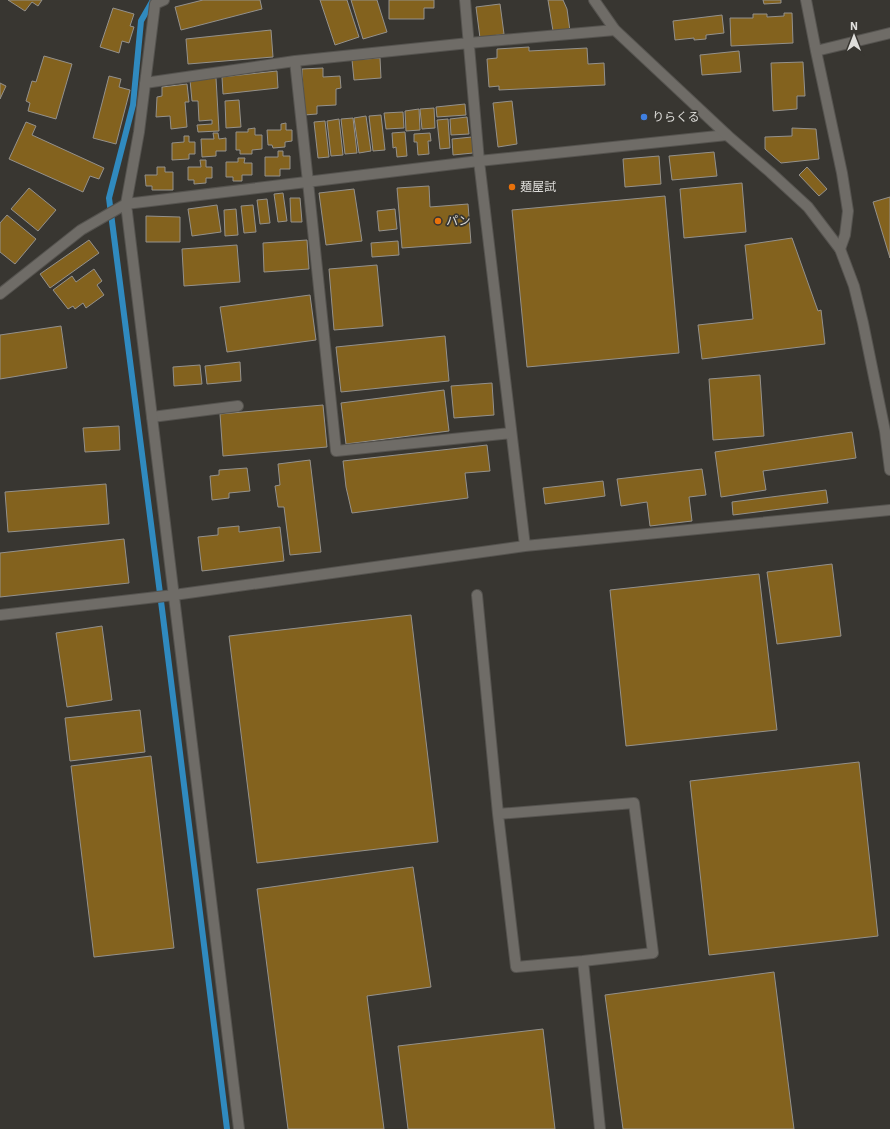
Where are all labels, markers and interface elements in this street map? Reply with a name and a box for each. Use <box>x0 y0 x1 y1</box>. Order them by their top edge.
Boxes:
north arrow <box>834 16 874 56</box>
text: N <box>850 19 858 33</box>
place label: りらくる <box>652 109 700 124</box>
marker: りらくる <box>639 112 649 122</box>
place label: 麺屋試 <box>520 179 556 194</box>
marker: 麺屋試 <box>507 182 517 192</box>
place label: パン <box>446 213 471 228</box>
marker: パン <box>433 216 443 226</box>

